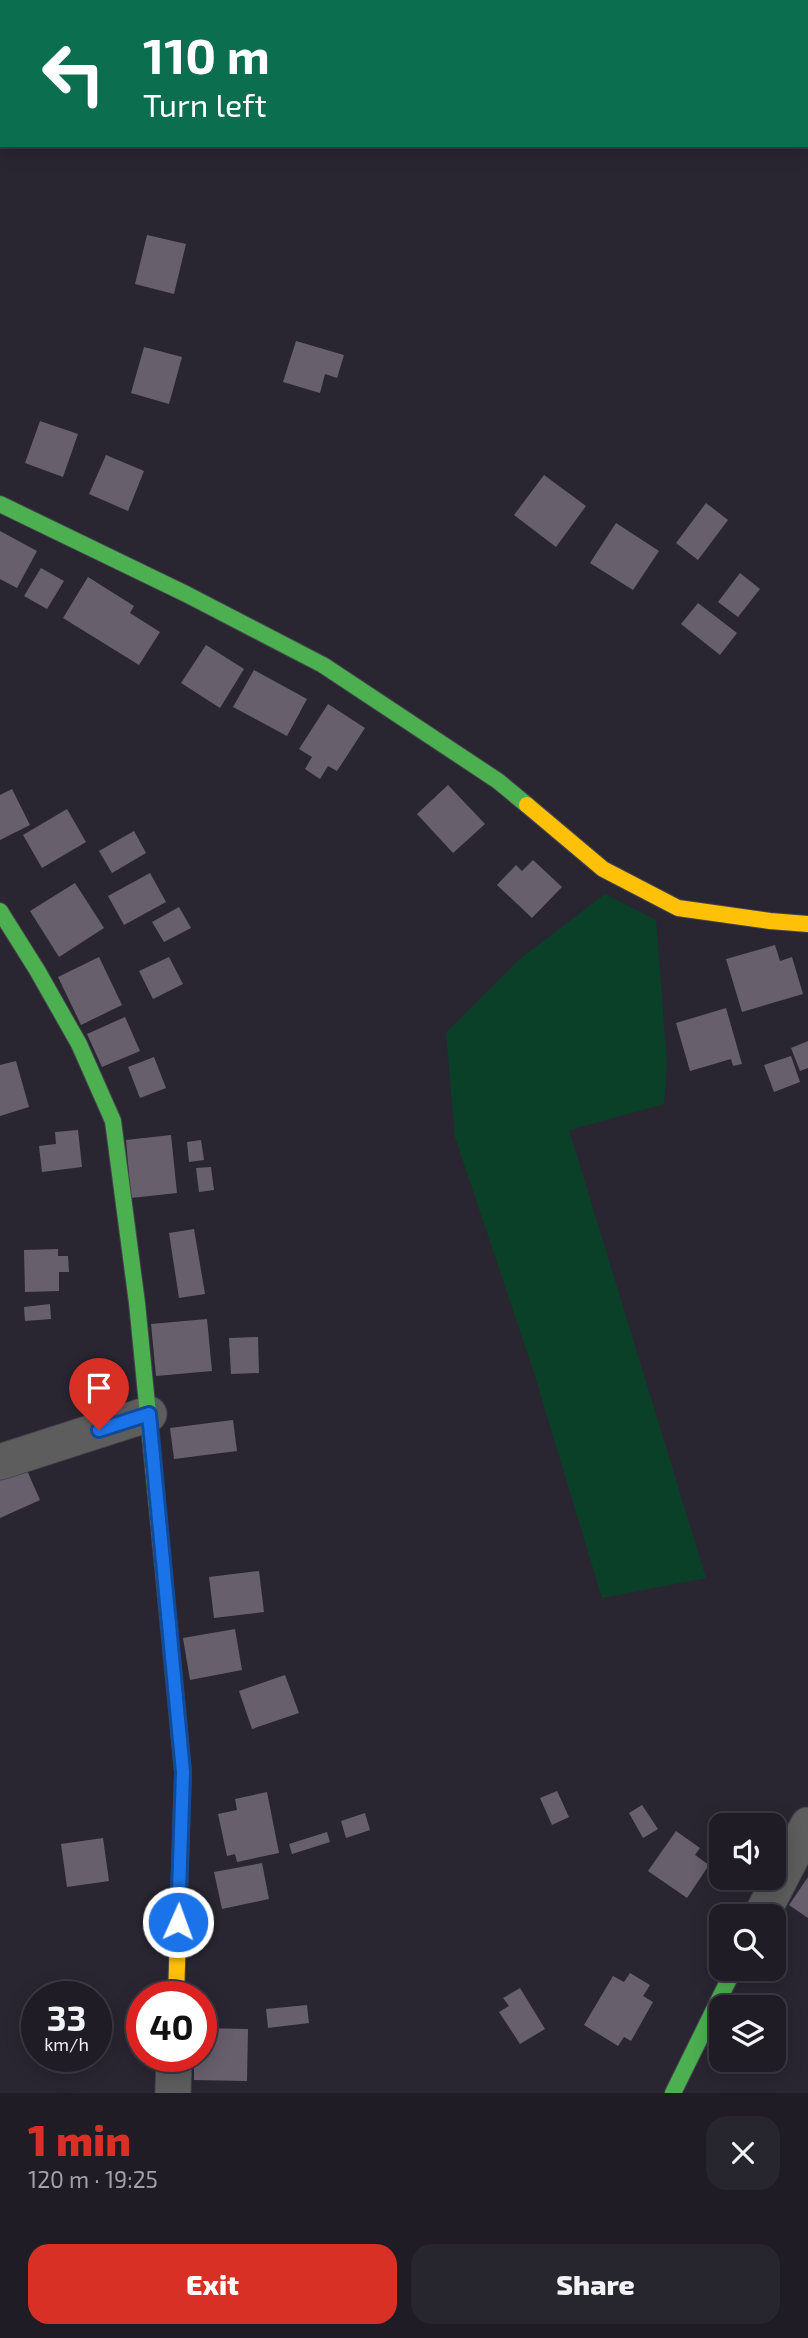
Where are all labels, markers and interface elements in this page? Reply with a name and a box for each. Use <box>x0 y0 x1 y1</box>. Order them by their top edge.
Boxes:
text: 110 m <box>143 25 270 84</box>
icon: left <box>28 28 119 119</box>
text: Turn left <box>143 85 267 123</box>
pin <box>69 1358 129 1430</box>
icon: arrive <box>80 1369 118 1407</box>
map controls <box>709 1813 786 2072</box>
button: sound <box>709 1813 786 1890</box>
position arrow <box>141 1885 215 1959</box>
button: search <box>709 1904 786 1981</box>
speed limit sign: 40 <box>126 1981 217 2072</box>
button: layers <box>709 1995 786 2072</box>
text: 33 <box>47 1996 86 2038</box>
text: km/h <box>44 2033 89 2055</box>
text: 1 min <box>28 2114 131 2164</box>
button: close <box>706 2116 780 2190</box>
text: 120 m · 19:25 <box>28 2165 158 2193</box>
button: Exit <box>28 2244 397 2324</box>
button: Share <box>411 2244 780 2324</box>

